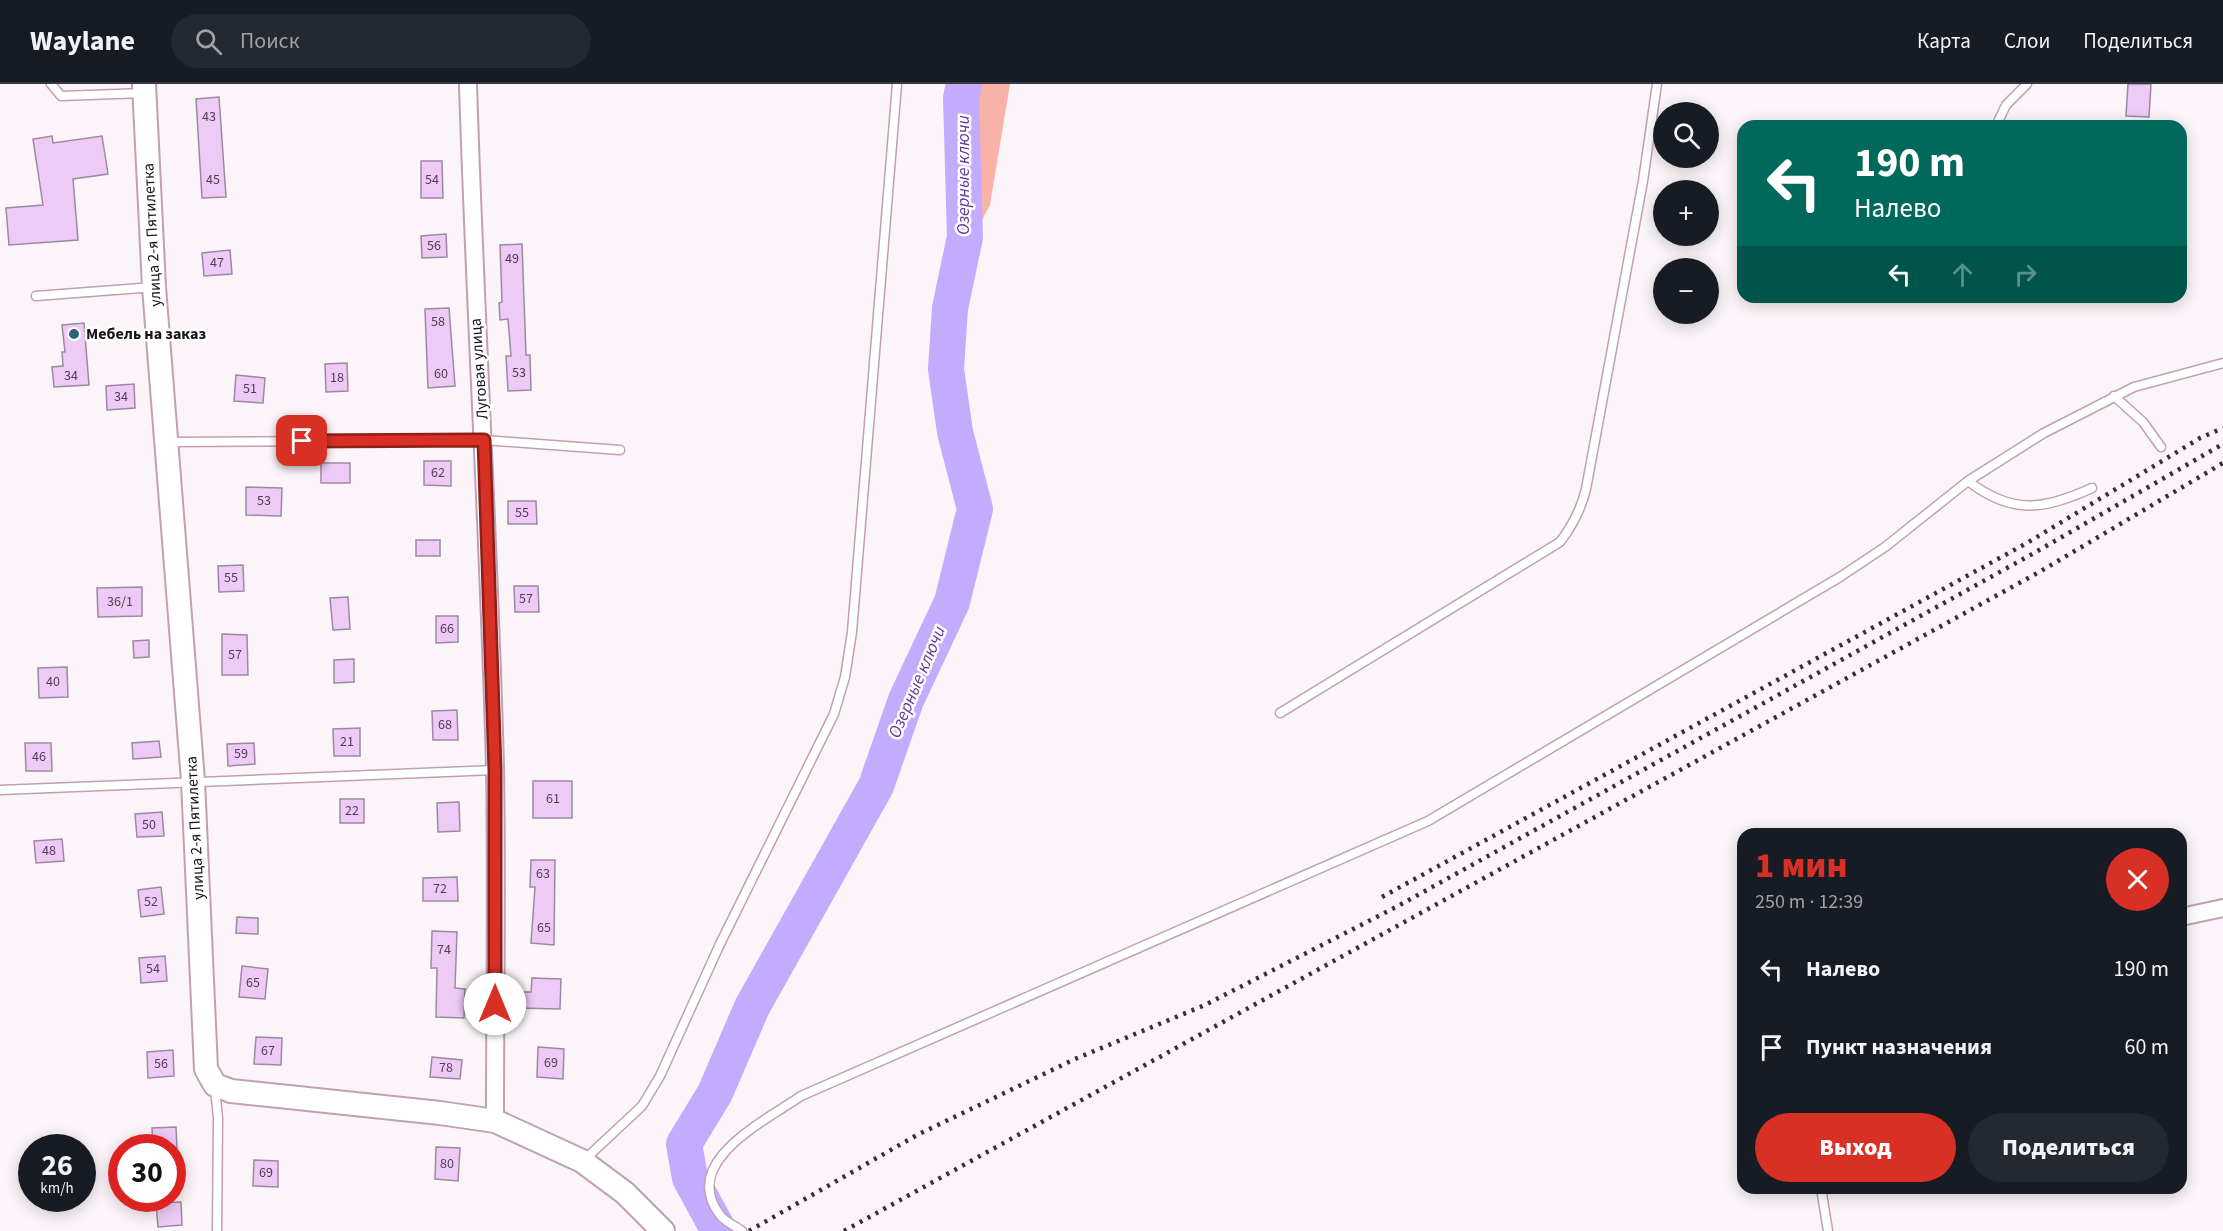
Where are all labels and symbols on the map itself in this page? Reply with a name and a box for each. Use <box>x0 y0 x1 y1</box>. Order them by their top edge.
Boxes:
house number: 43 <box>202 107 216 127</box>
water label: Озерные ключи <box>951 115 976 235</box>
street label: улица 2-я Пятилетка <box>137 163 167 307</box>
house number: 45 <box>206 170 220 190</box>
house number: 54 <box>425 170 439 190</box>
house number: 56 <box>427 236 441 256</box>
house number: 49 <box>505 249 519 269</box>
house number: 47 <box>210 253 224 273</box>
house number: 58 <box>431 312 445 332</box>
street label: Луговая улица <box>464 318 494 420</box>
place label: Мебель на заказ <box>86 323 206 345</box>
marker: Мебель на заказ <box>67 327 81 341</box>
house number: 53 <box>512 363 526 383</box>
house number: 60 <box>434 364 448 384</box>
house number: 34 <box>64 366 78 386</box>
house number: 18 <box>330 368 344 388</box>
house number: 51 <box>243 379 257 399</box>
house number: 34 <box>114 387 128 407</box>
pin <box>276 415 327 466</box>
house number: 62 <box>431 463 445 483</box>
house number: 53 <box>257 491 271 511</box>
house number: 55 <box>515 503 529 523</box>
house number: 55 <box>224 568 238 588</box>
house number: 57 <box>519 589 533 609</box>
house number: 36/1 <box>107 592 133 612</box>
house number: 66 <box>440 619 454 639</box>
water label: Озерные ключи <box>882 622 952 742</box>
house number: 57 <box>228 645 242 665</box>
house number: 40 <box>46 672 60 692</box>
house number: 68 <box>438 715 452 735</box>
house number: 21 <box>340 732 354 752</box>
house number: 59 <box>234 744 248 764</box>
house number: 46 <box>32 747 46 767</box>
street label: улица 2-я Пятилетка <box>180 756 210 900</box>
house number: 61 <box>546 789 560 809</box>
house number: 22 <box>345 801 359 821</box>
house number: 50 <box>142 815 156 835</box>
house number: 48 <box>42 841 56 861</box>
house number: 63 <box>536 864 550 884</box>
house number: 72 <box>433 879 447 899</box>
house number: 52 <box>144 892 158 912</box>
house number: 65 <box>537 918 551 938</box>
house number: 74 <box>437 940 451 960</box>
house number: 54 <box>146 959 160 979</box>
position arrow <box>463 972 527 1036</box>
house number: 65 <box>246 973 260 993</box>
house number: 67 <box>261 1041 275 1061</box>
house number: 69 <box>544 1053 558 1073</box>
house number: 56 <box>154 1054 168 1074</box>
house number: 78 <box>439 1058 453 1078</box>
speed limit sign: 30 <box>108 1134 186 1212</box>
house number: 80 <box>440 1154 454 1174</box>
house number: 69 <box>259 1163 273 1183</box>

